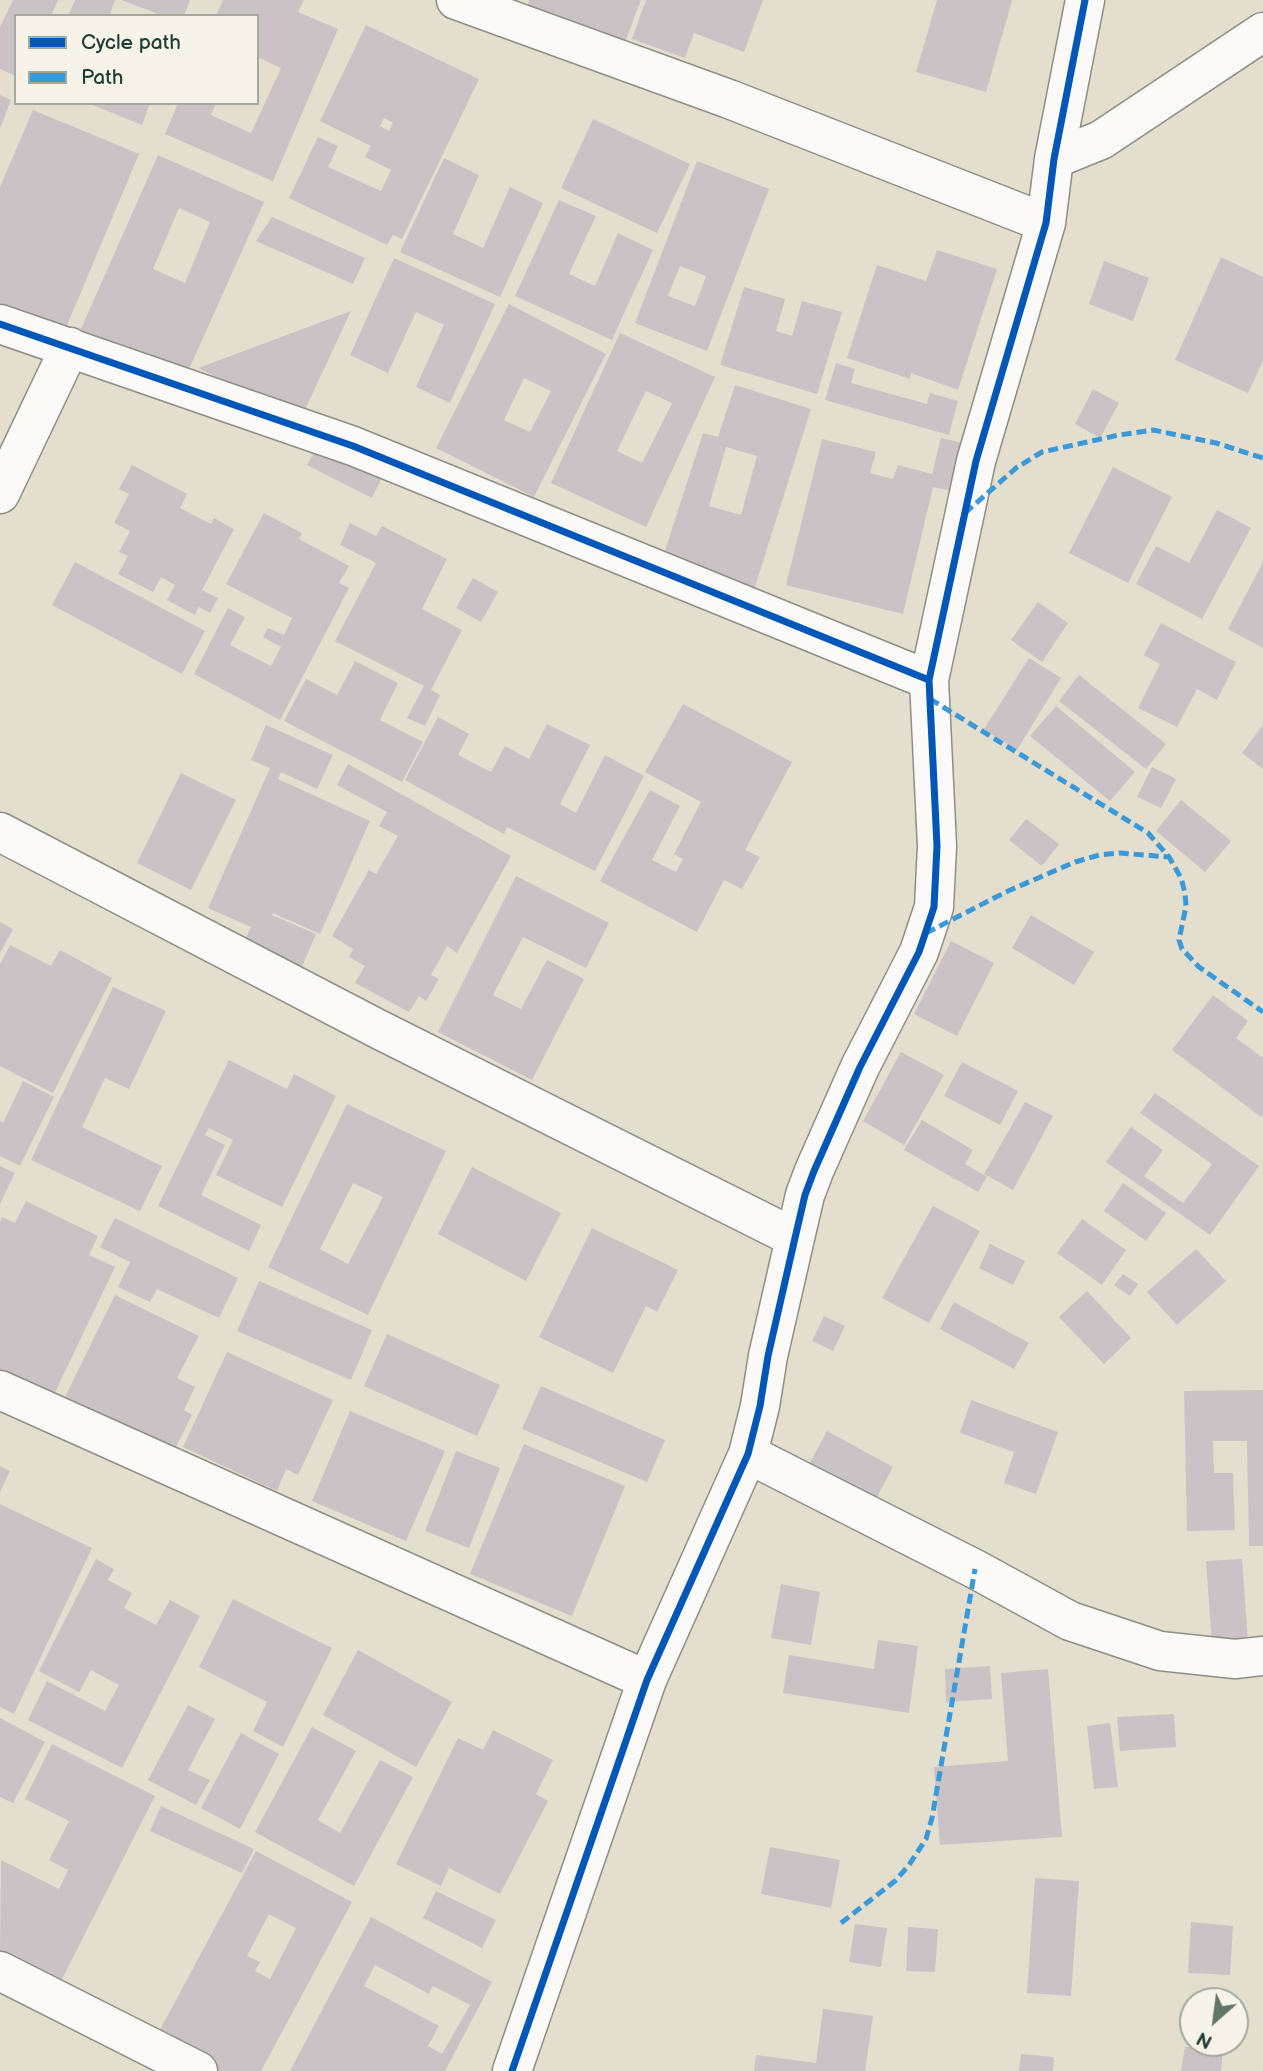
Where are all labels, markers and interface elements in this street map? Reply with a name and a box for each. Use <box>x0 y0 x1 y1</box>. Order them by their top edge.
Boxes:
legend <box>14 14 259 105</box>
text: Cycle path <box>81 30 181 55</box>
text: Path <box>81 65 123 90</box>
north arrow <box>1179 1987 1249 2057</box>
text: N <box>1193 2026 1217 2053</box>

